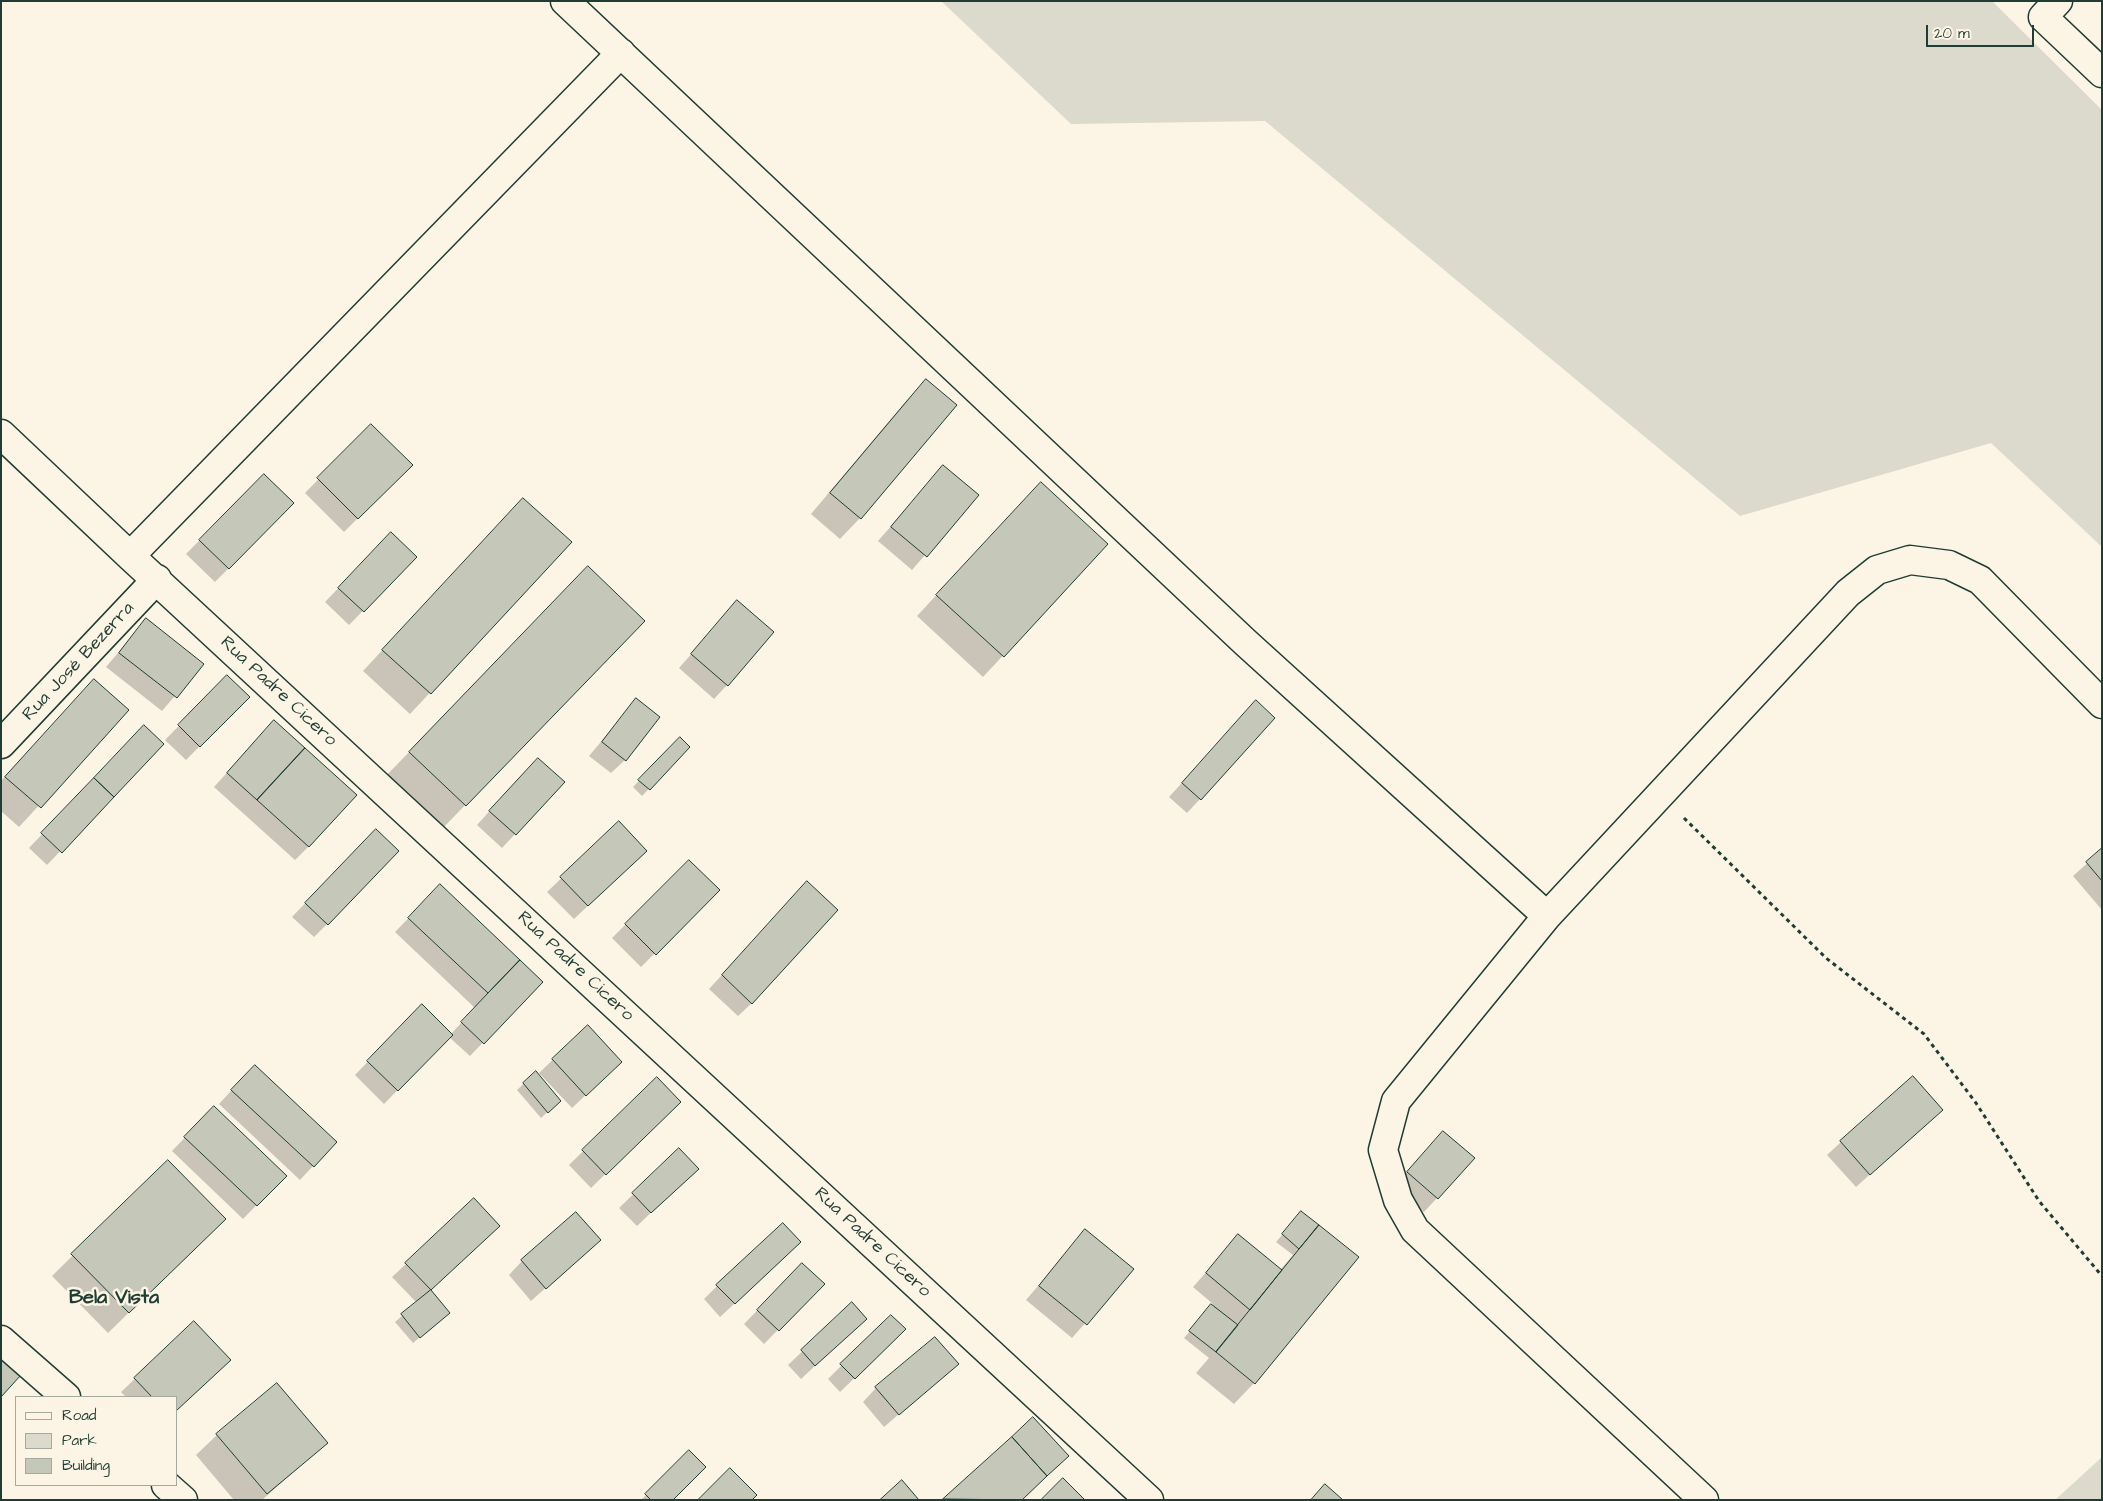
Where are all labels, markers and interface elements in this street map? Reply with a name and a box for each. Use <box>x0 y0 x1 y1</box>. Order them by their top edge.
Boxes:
scale bar <box>1928 15 2036 47</box>
text: 20 m <box>1934 23 1970 44</box>
street label: Rua José Bezerra <box>19 598 139 726</box>
street label: Rua Padre Cicero <box>215 632 341 752</box>
street label: Rua Padre Cicero <box>512 907 638 1027</box>
street label: Rua Padre Cicero <box>809 1183 935 1303</box>
district label: Bela Vista <box>69 1287 159 1311</box>
legend <box>15 1396 178 1486</box>
text: Road <box>62 1405 96 1426</box>
text: Park <box>62 1430 97 1451</box>
text: Building <box>62 1455 110 1476</box>

